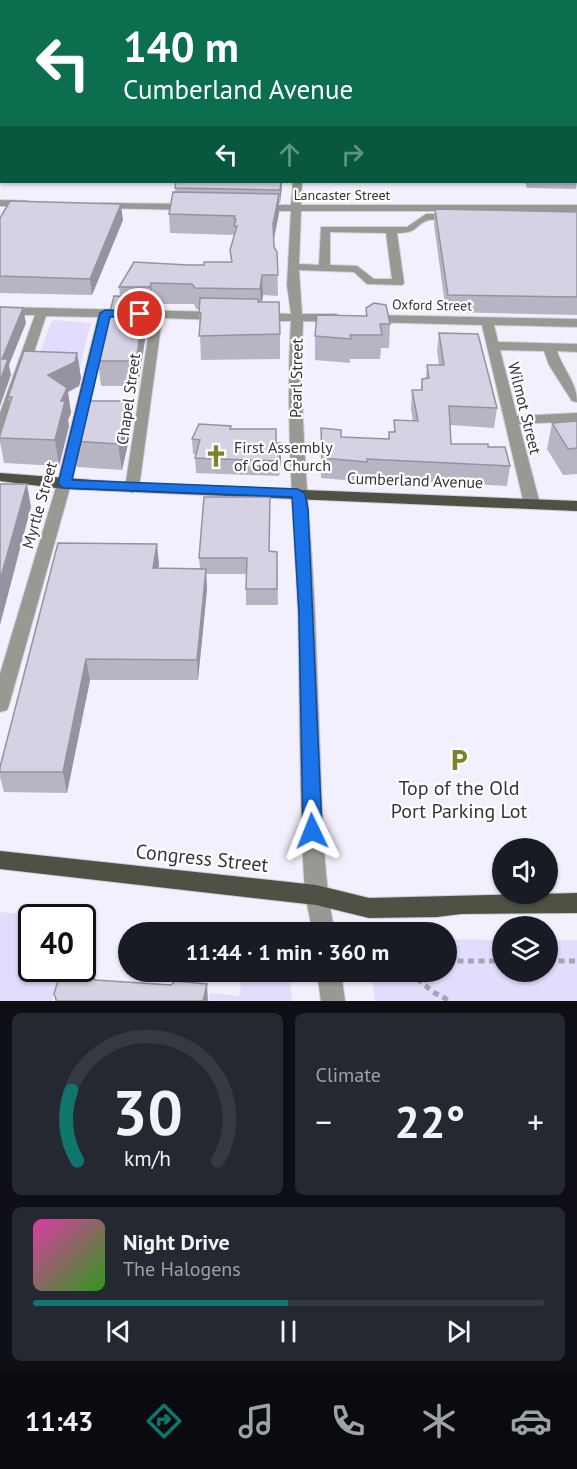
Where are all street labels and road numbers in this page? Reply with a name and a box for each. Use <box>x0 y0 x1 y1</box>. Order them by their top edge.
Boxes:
street label: Lancaster Street <box>294 186 391 204</box>
street label: Oxford Street <box>392 295 472 315</box>
street label: Pearl Street <box>285 337 307 418</box>
street label: Chapel Street <box>112 351 144 446</box>
street label: Wilmot Street <box>504 360 546 457</box>
street label: Myrtle Street <box>17 459 61 551</box>
street label: Cumberland Avenue <box>346 468 484 492</box>
street label: Congress Street <box>134 838 270 878</box>

